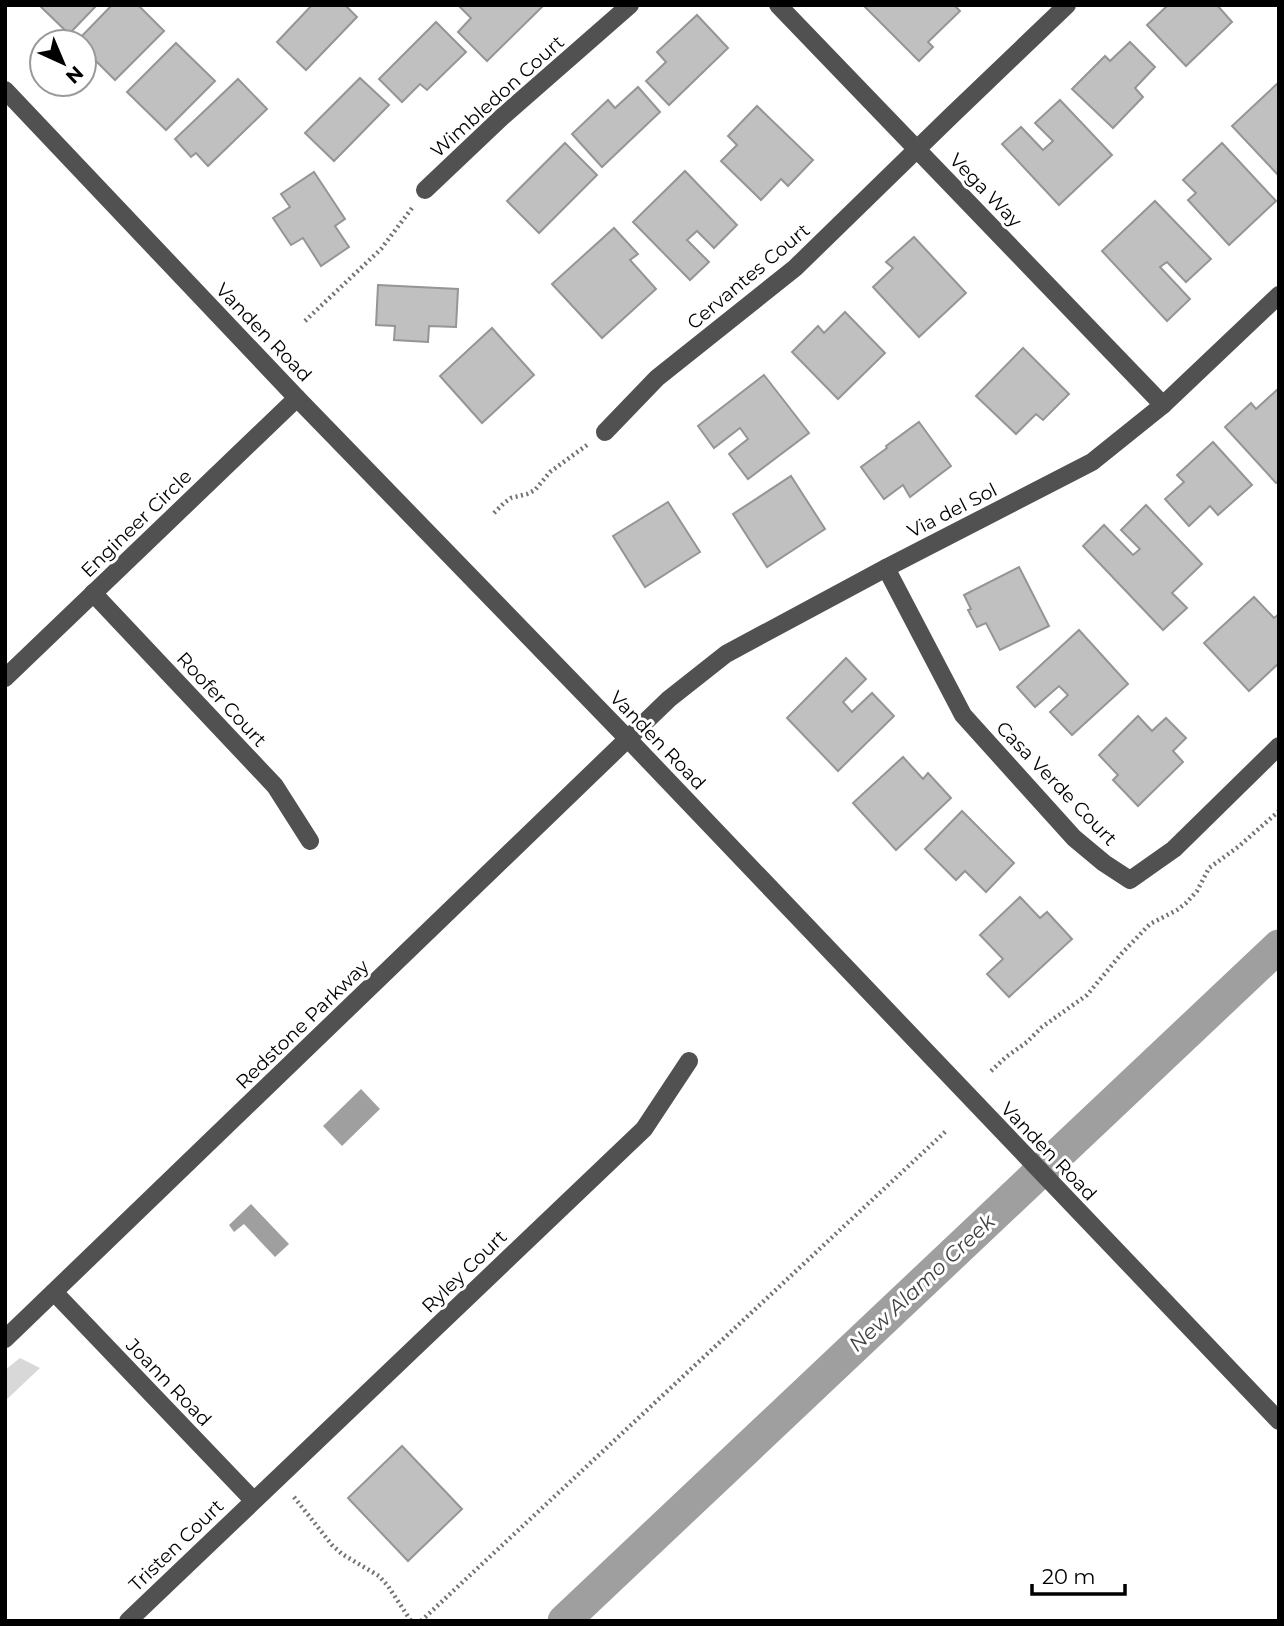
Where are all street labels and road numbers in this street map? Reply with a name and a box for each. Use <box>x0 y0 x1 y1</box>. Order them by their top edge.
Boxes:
street label: Wimbledon Court <box>426 30 569 162</box>
street label: Vega Way <box>945 149 1027 233</box>
street label: Cervantes Court <box>682 218 814 334</box>
street label: Vanden Road <box>211 278 316 386</box>
street label: Engineer Circle <box>76 465 197 582</box>
street label: Via del Sol <box>904 478 1001 543</box>
street label: Roofer Court <box>172 647 272 752</box>
street label: Vanden Road <box>605 686 710 794</box>
street label: Casa Verde Court <box>991 716 1122 850</box>
street label: Redstone Parkway <box>231 954 374 1094</box>
street label: Vanden Road <box>996 1097 1101 1205</box>
street label: Ryley Court <box>417 1225 512 1318</box>
street label: Joann Road <box>120 1333 216 1431</box>
street label: Tristen Court <box>124 1494 229 1596</box>

